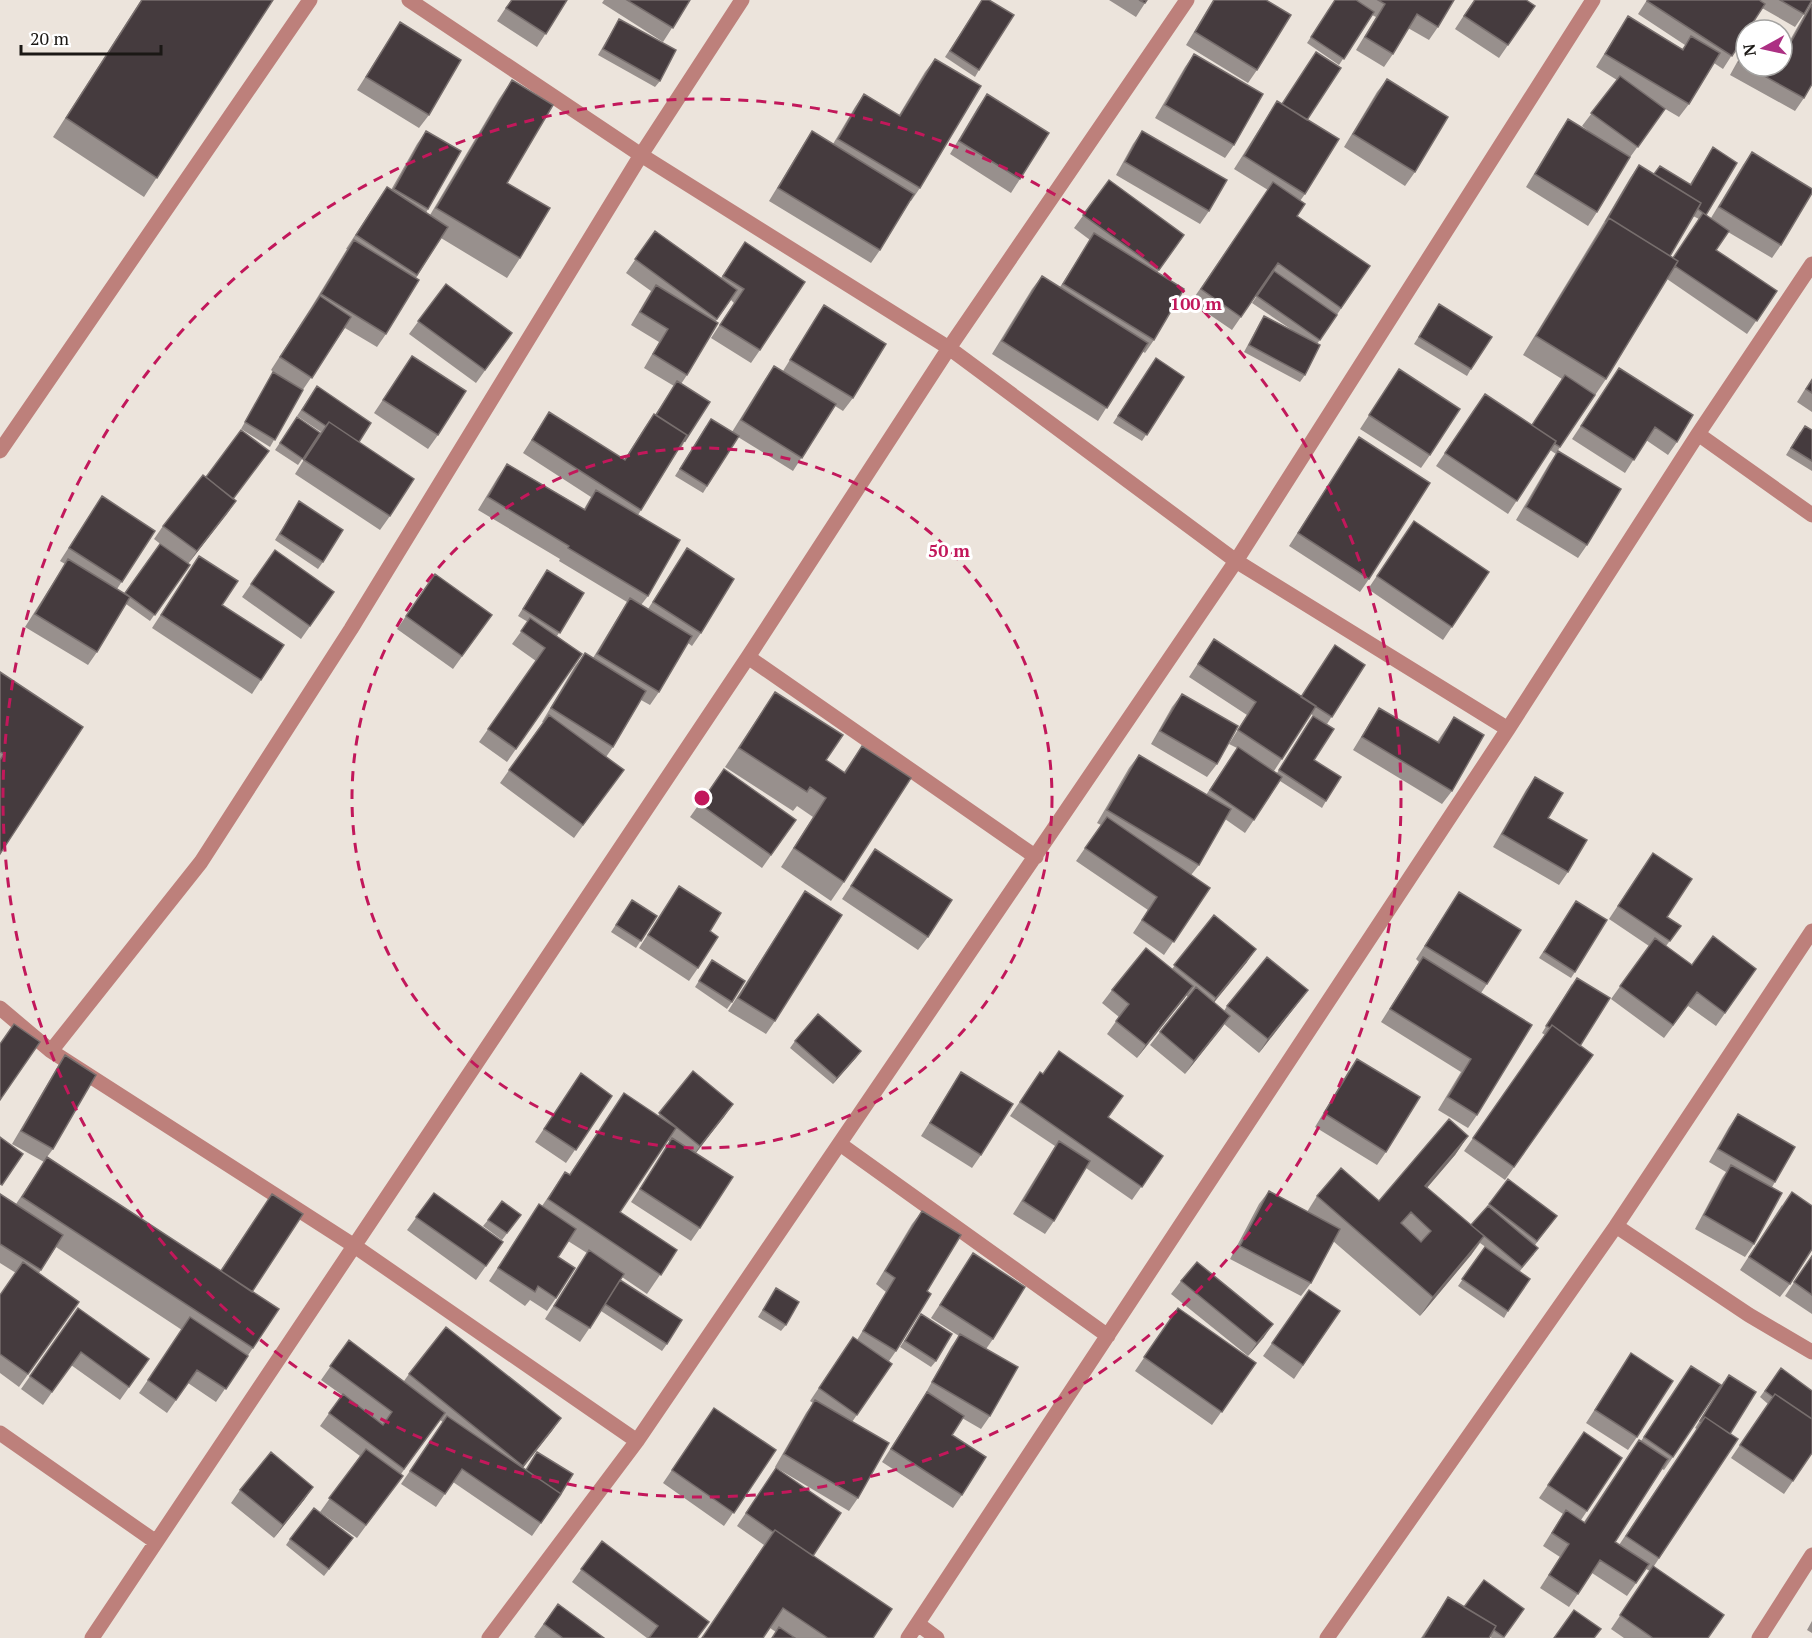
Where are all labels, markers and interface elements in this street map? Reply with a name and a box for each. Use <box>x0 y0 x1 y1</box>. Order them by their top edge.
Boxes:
scale bar <box>21 18 160 56</box>
north arrow <box>1734 18 1794 78</box>
text: 20 m <box>30 26 70 50</box>
text: N <box>1737 43 1761 58</box>
text: 100 m <box>1170 291 1222 315</box>
text: 50 m <box>928 538 970 562</box>
centre of rings <box>692 788 712 808</box>

